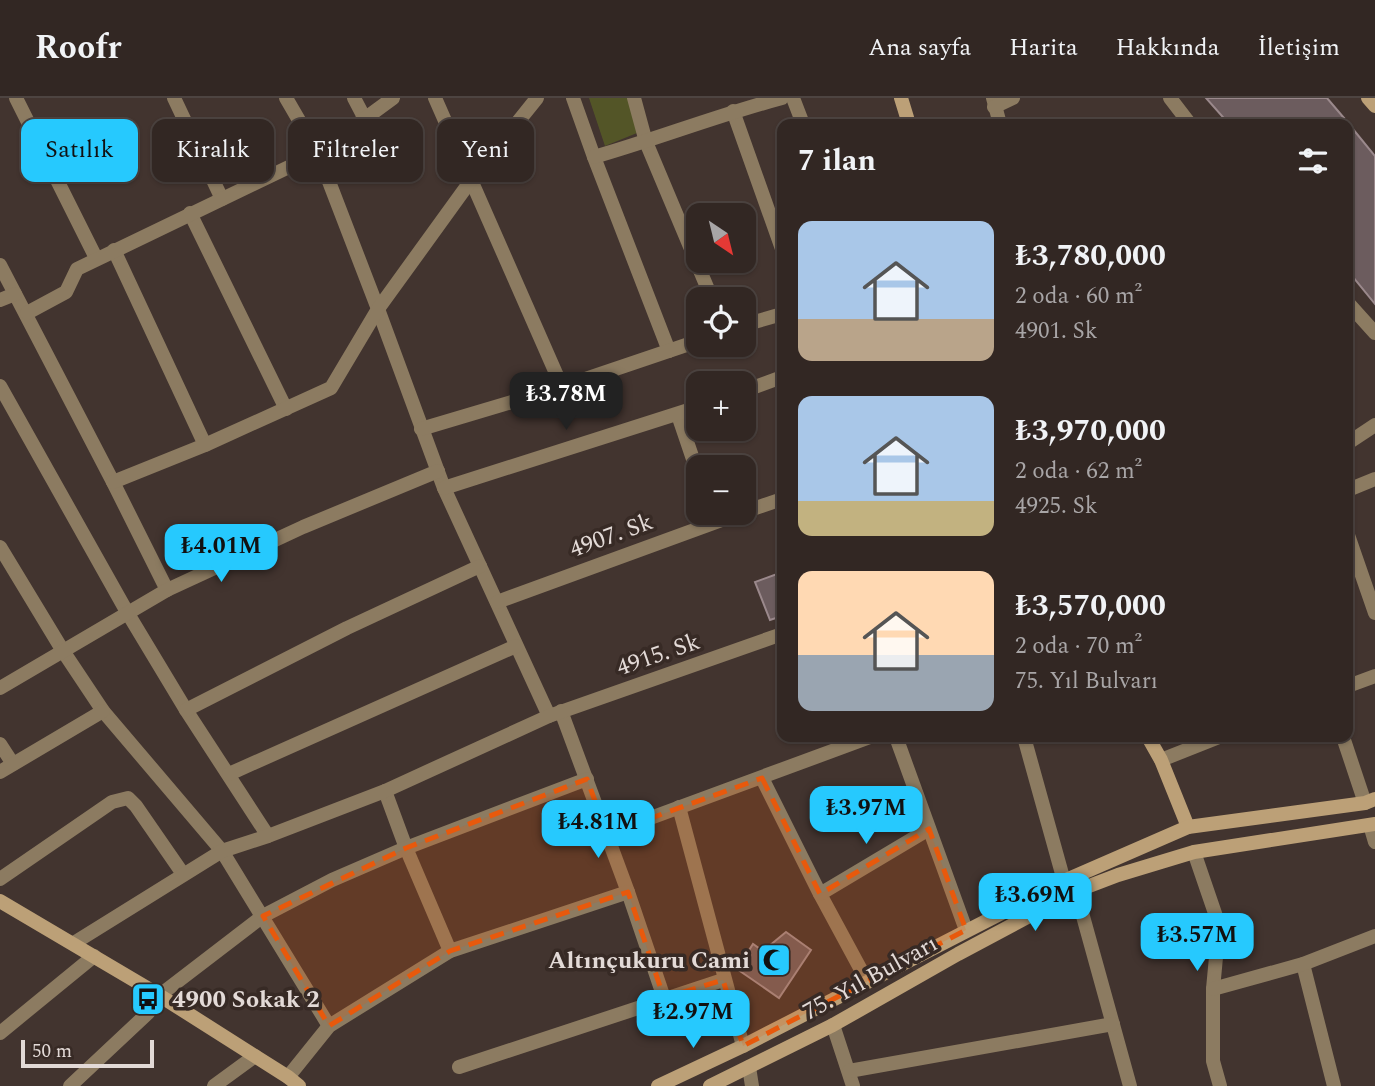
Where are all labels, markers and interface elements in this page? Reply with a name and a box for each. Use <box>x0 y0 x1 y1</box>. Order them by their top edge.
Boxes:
text: Roofr <box>35 23 121 73</box>
text: Ana sayfa <box>868 30 971 66</box>
text: Harita <box>1009 30 1078 66</box>
text: Hakkında <box>1116 30 1219 66</box>
text: İletişim <box>1257 30 1340 66</box>
chip: Satılık <box>21 119 138 182</box>
chip: Kiralık <box>152 119 274 182</box>
chip: Filtreler <box>288 119 423 182</box>
chip: Yeni <box>437 119 534 182</box>
text: 7 ilan <box>798 138 876 184</box>
icon: filters <box>1294 142 1332 180</box>
north arrow <box>686 203 756 273</box>
map controls <box>686 203 756 525</box>
text: ₺3,780,000 <box>1015 233 1166 279</box>
icon: home <box>854 249 938 333</box>
text: 2 oda · 60 m² <box>1015 279 1142 314</box>
button: locate <box>686 287 756 357</box>
text: 4901. Sk <box>1015 314 1098 349</box>
button: + <box>686 371 756 441</box>
pin: ₺3.78M <box>509 372 623 432</box>
text: ₺3.78M <box>526 377 606 412</box>
text: ₺3,970,000 <box>1015 408 1166 454</box>
icon: home <box>854 424 938 508</box>
text: 2 oda · 62 m² <box>1015 454 1142 489</box>
button: − <box>686 455 756 525</box>
text: 4925. Sk <box>1015 489 1098 524</box>
street label: 4907. Sk <box>565 504 658 568</box>
pin: ₺4.01M <box>164 524 278 584</box>
text: ₺4.01M <box>181 529 261 564</box>
text: ₺3,570,000 <box>1015 583 1166 629</box>
icon: home <box>854 599 938 683</box>
street label: 4915. Sk <box>612 624 705 686</box>
text: 2 oda · 70 m² <box>1015 629 1142 664</box>
text: 75. Yıl Bulvarı <box>1015 664 1158 699</box>
pin: ₺3.97M <box>809 786 923 846</box>
text: ₺3.97M <box>826 791 906 826</box>
pin: ₺4.81M <box>541 800 655 860</box>
text: ₺4.81M <box>558 805 638 840</box>
pin: ₺3.69M <box>978 874 1092 933</box>
text: ₺3.69M <box>995 878 1075 913</box>
pin: ₺3.57M <box>1140 914 1254 973</box>
text: ₺3.57M <box>1157 918 1237 953</box>
street label: 75. Yıl Bulvarı <box>797 926 944 1030</box>
mosque icon: Altınçukuru Cami <box>755 941 793 979</box>
place label: Altınçukuru Cami <box>548 943 750 979</box>
bus stop icon: 4900 Sokak 2 <box>129 980 167 1018</box>
place label: 4900 Sokak 2 <box>172 982 320 1018</box>
pin: ₺2.97M <box>636 990 750 1050</box>
text: ₺2.97M <box>653 995 733 1030</box>
scale bar <box>21 1037 154 1069</box>
text: 50 m <box>32 1037 72 1066</box>

